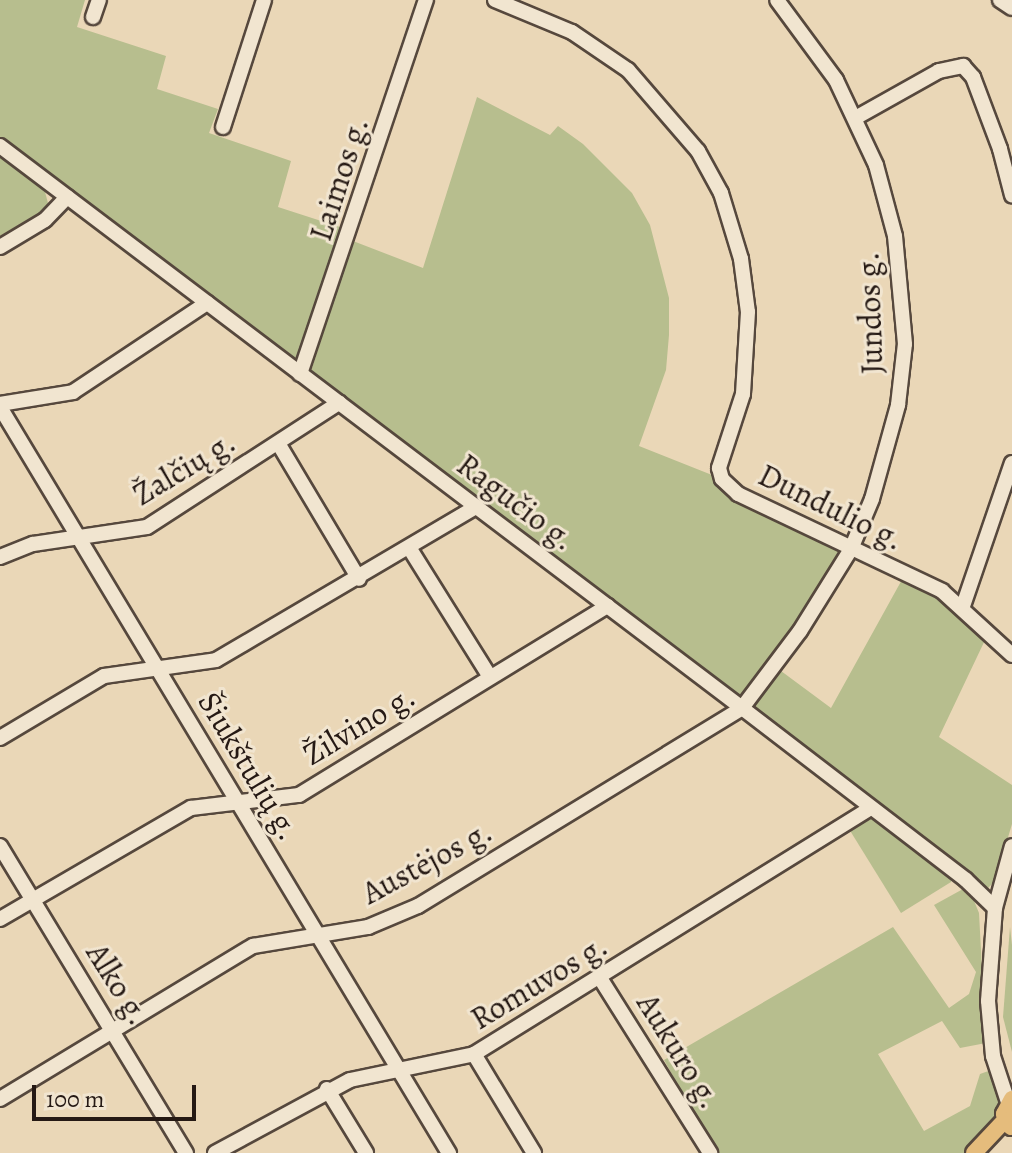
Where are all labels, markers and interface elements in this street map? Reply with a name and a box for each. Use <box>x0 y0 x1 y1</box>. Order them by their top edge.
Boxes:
street label: Laimos g. <box>301 112 377 246</box>
street label: Jundos g. <box>849 251 891 375</box>
street label: Žalčių g. <box>126 422 242 514</box>
street label: Ragučio g. <box>449 445 583 559</box>
street label: Dundulio g. <box>752 455 910 559</box>
street label: Žilvino g. <box>296 677 422 773</box>
street label: Šiukštulių g. <box>190 685 308 847</box>
street label: Austėjos g. <box>355 812 499 912</box>
street label: Romuvos g. <box>463 926 615 1038</box>
street label: Alko g. <box>78 936 158 1032</box>
street label: Aukuro g. <box>629 986 729 1116</box>
scale bar <box>36 1069 200 1119</box>
text: 100 m <box>46 1083 105 1115</box>

